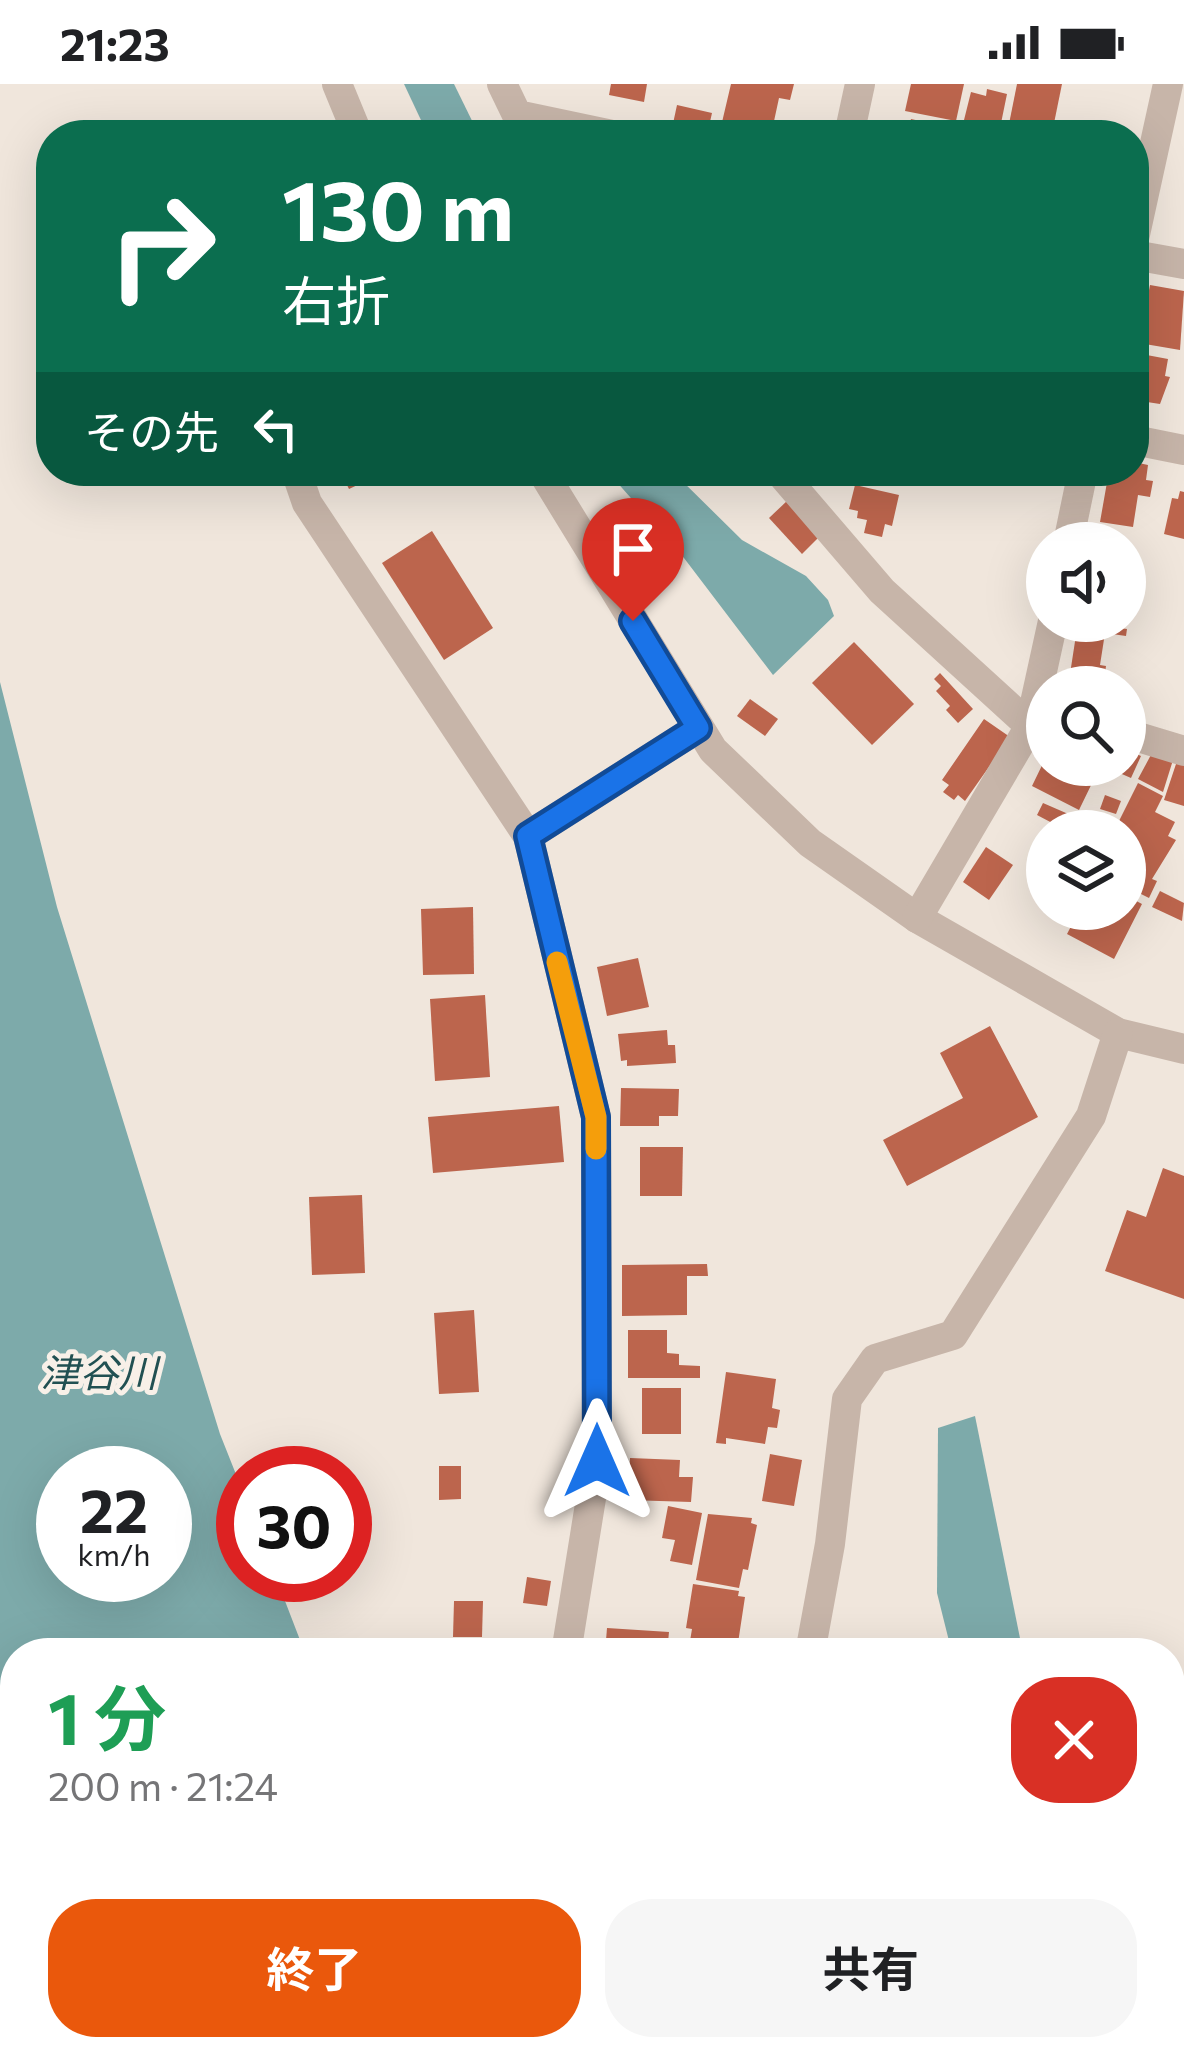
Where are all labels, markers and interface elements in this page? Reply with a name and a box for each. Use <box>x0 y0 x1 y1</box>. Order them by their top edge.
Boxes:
text: 21:23 <box>60 15 170 70</box>
text: 130 m <box>282 156 514 258</box>
icon: right <box>84 168 240 324</box>
text: 右折 <box>282 266 390 332</box>
icon: left <box>243 396 309 462</box>
text: その先 <box>84 403 219 458</box>
pin <box>582 498 684 621</box>
icon: arrive <box>600 516 666 582</box>
map controls <box>1026 522 1146 930</box>
button: sound <box>1026 522 1146 642</box>
button: search <box>1026 666 1146 786</box>
button: layers <box>1026 810 1146 930</box>
water label: 津谷川 <box>40 1347 161 1395</box>
position arrow <box>534 1398 660 1524</box>
speed limit sign: 30 <box>216 1446 372 1602</box>
text: 22 <box>80 1472 148 1545</box>
text: km/h <box>78 1535 150 1572</box>
text: 1 分 <box>48 1672 166 1760</box>
button: close <box>1011 1677 1137 1803</box>
text: 200 m · 21:24 <box>48 1761 278 1809</box>
button: 終了 <box>48 1899 581 2037</box>
button: 共有 <box>605 1899 1137 2037</box>

